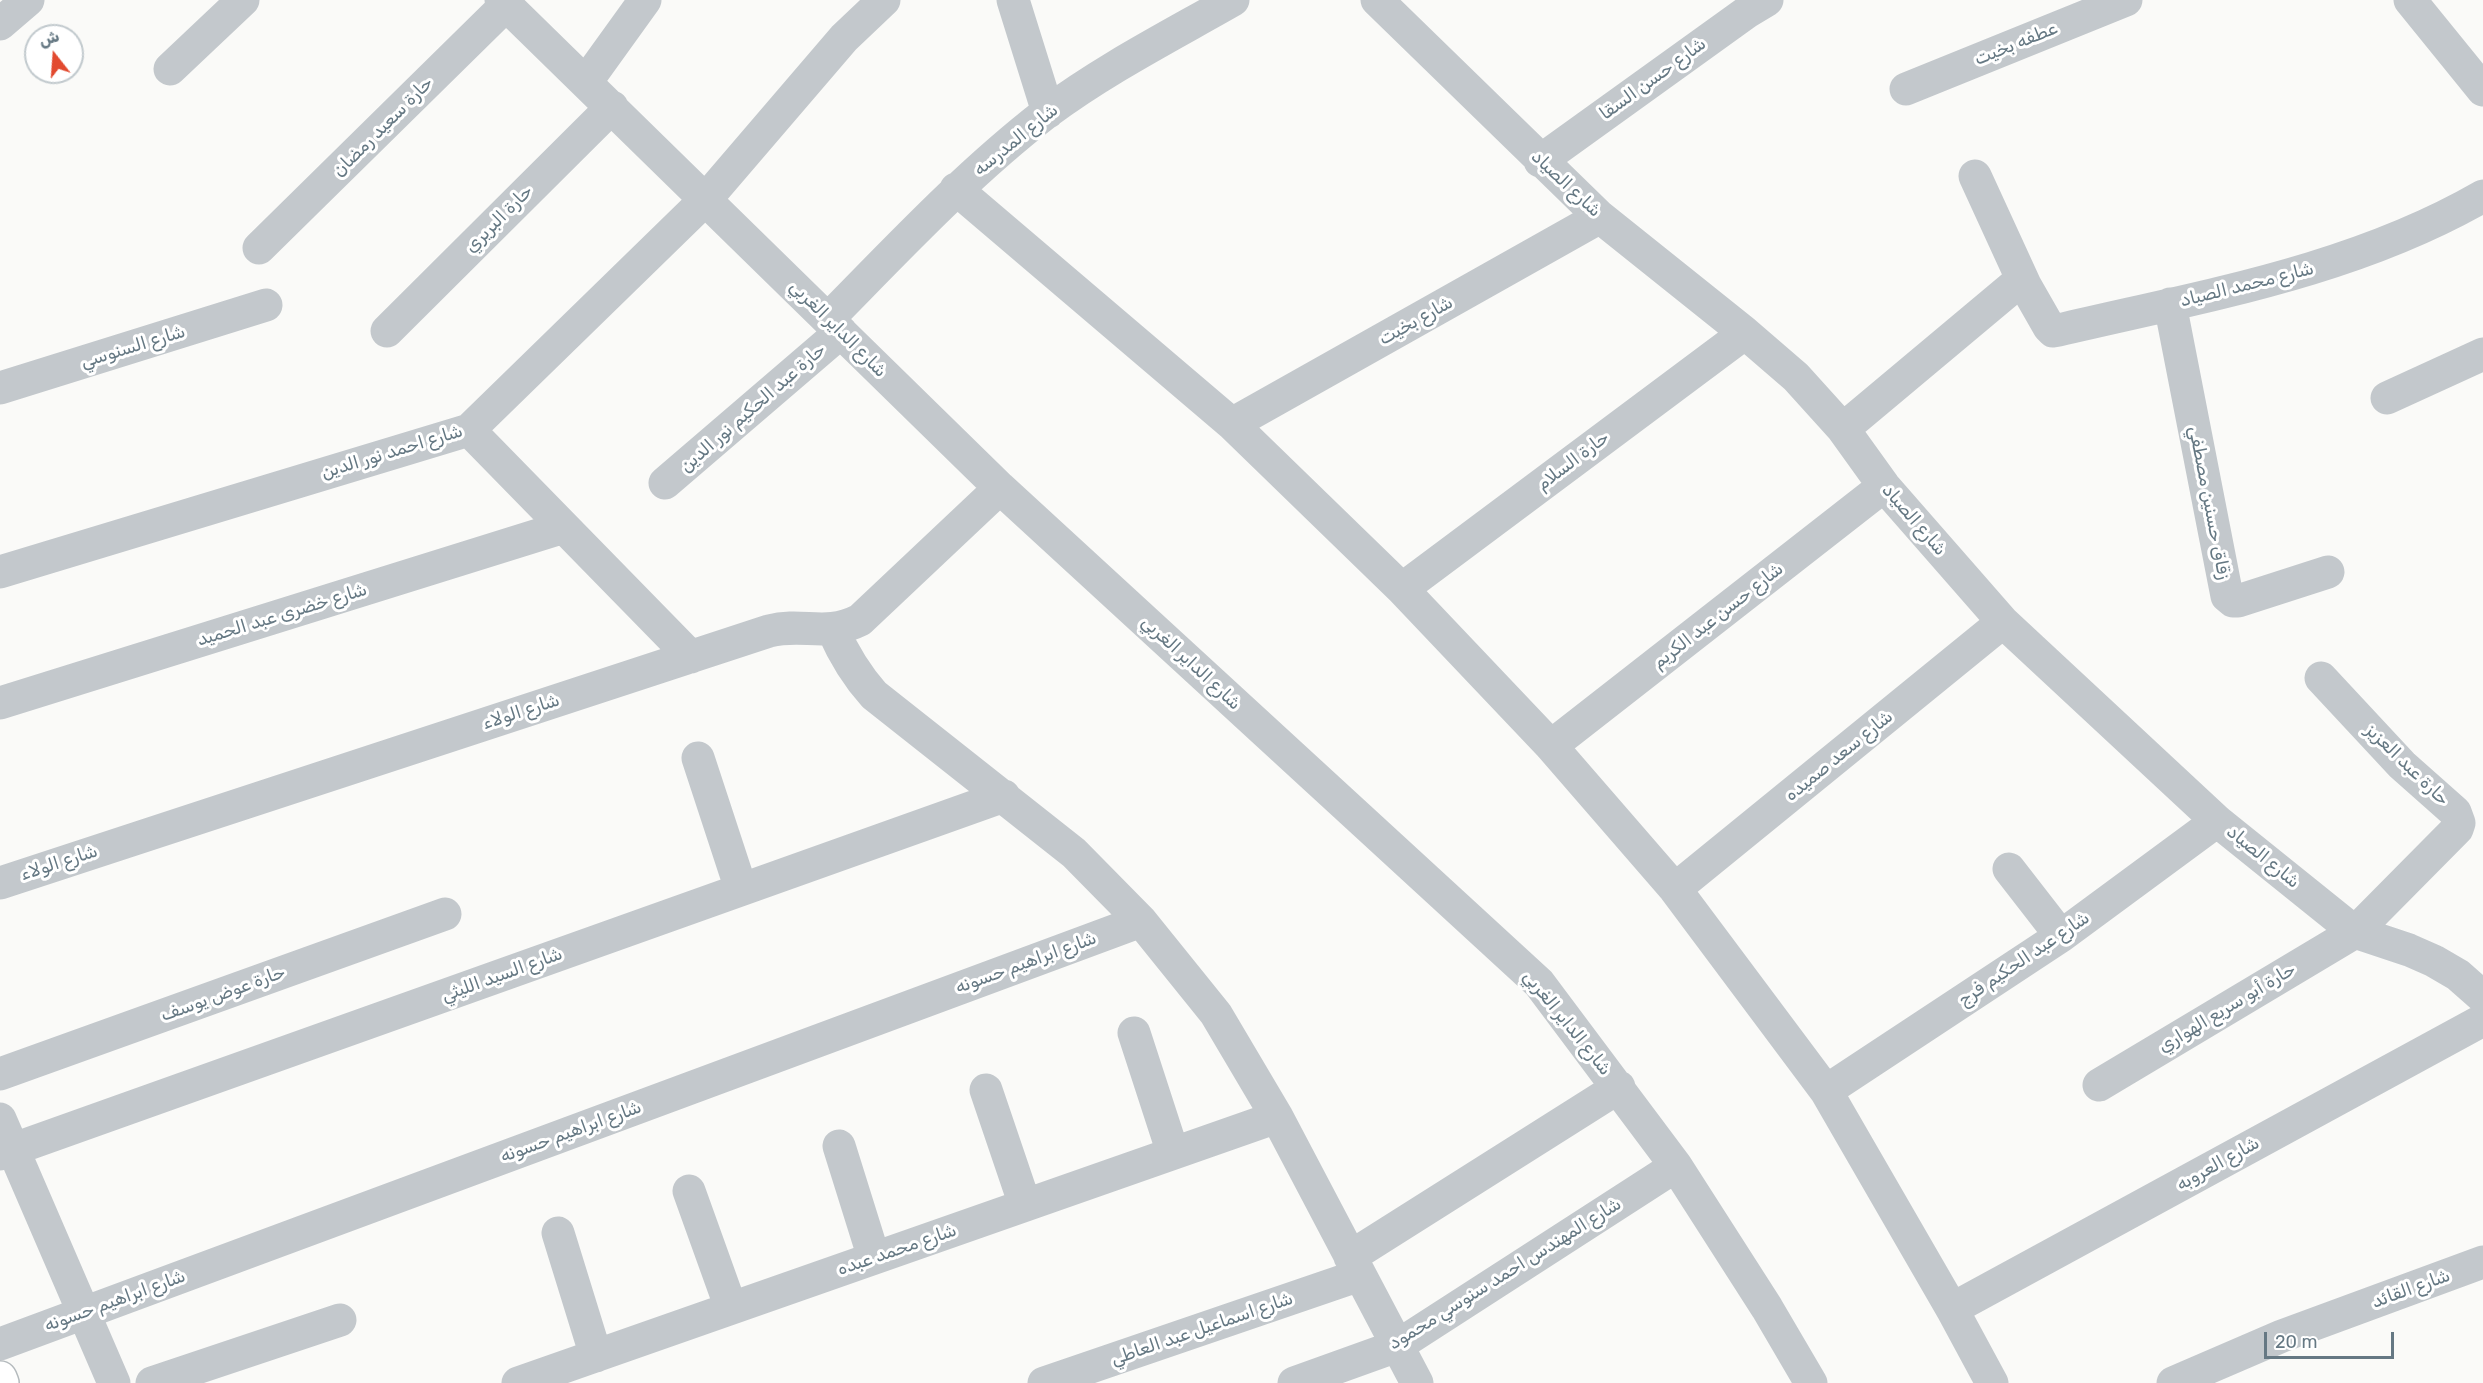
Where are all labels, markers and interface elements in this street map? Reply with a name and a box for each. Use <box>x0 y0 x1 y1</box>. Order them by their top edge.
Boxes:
street label: عطفه بخيت <box>1971 18 2061 70</box>
north arrow <box>24 24 84 84</box>
text: ش <box>37 26 62 50</box>
street label: شارع حسن السقا <box>1596 33 1710 125</box>
street label: حارة سعيد رمضان <box>328 72 438 182</box>
street label: شارع المدرسه <box>969 99 1063 181</box>
street label: شارع الصياد <box>1527 146 1605 222</box>
street label: حارة البريري <box>461 181 537 257</box>
street label: شارع محمد الصياد <box>2178 258 2316 312</box>
street label: شارع الداير الغربي <box>785 276 891 382</box>
street label: شارع بخيت <box>1375 292 1457 350</box>
street label: شارع السنوسي <box>78 321 188 373</box>
street label: حارة عبد الحكيم نور الدين <box>676 339 830 477</box>
street label: شارع احمد نور الدين <box>319 420 465 484</box>
street label: زقاق حسنين مصطفي <box>2184 424 2234 582</box>
street label: حارة السلام <box>1533 427 1613 495</box>
street label: شارع الصياد <box>1877 480 1951 560</box>
street label: شارع حسن عبد الكريم <box>1648 558 1788 674</box>
street label: شارع خضرى عبد الحميد <box>194 579 370 651</box>
street label: شارع الداير الغربي <box>1137 611 1245 715</box>
street label: شارع الولاء <box>480 689 562 735</box>
street label: شارع سعد صميده <box>1781 706 1897 806</box>
street label: حارة عبد العزيز <box>2361 720 2453 810</box>
street label: شارع الصياد <box>2222 821 2304 893</box>
street label: شارع الولاء <box>18 840 100 886</box>
street label: شارع عبد الحكيم فرج <box>1954 907 2094 1011</box>
street label: شارع ابراهيم حسونه <box>952 927 1100 999</box>
street label: شارع السيد الليثي <box>439 943 565 1007</box>
street label: حارة أبو سريع الهواري <box>2154 958 2300 1058</box>
street label: حارة عوض يوسف <box>158 961 288 1027</box>
street label: شارع الداير الغربي <box>1518 966 1616 1080</box>
street label: شارع ابراهيم حسونه <box>497 1096 645 1168</box>
street label: شارع العروبه <box>2173 1132 2263 1196</box>
street label: شارع المهندس احمد سنوسي محمود <box>1385 1193 1625 1355</box>
street label: شارع محمد عبده <box>835 1220 959 1280</box>
street label: شارع ابراهيم حسونه <box>41 1265 189 1337</box>
street label: شارع القائد <box>2369 1265 2453 1313</box>
street label: شارع اسماعيل عبد العاطي <box>1108 1288 1296 1370</box>
scale bar <box>2267 1320 2398 1358</box>
text: 20 m <box>2275 1331 2317 1353</box>

